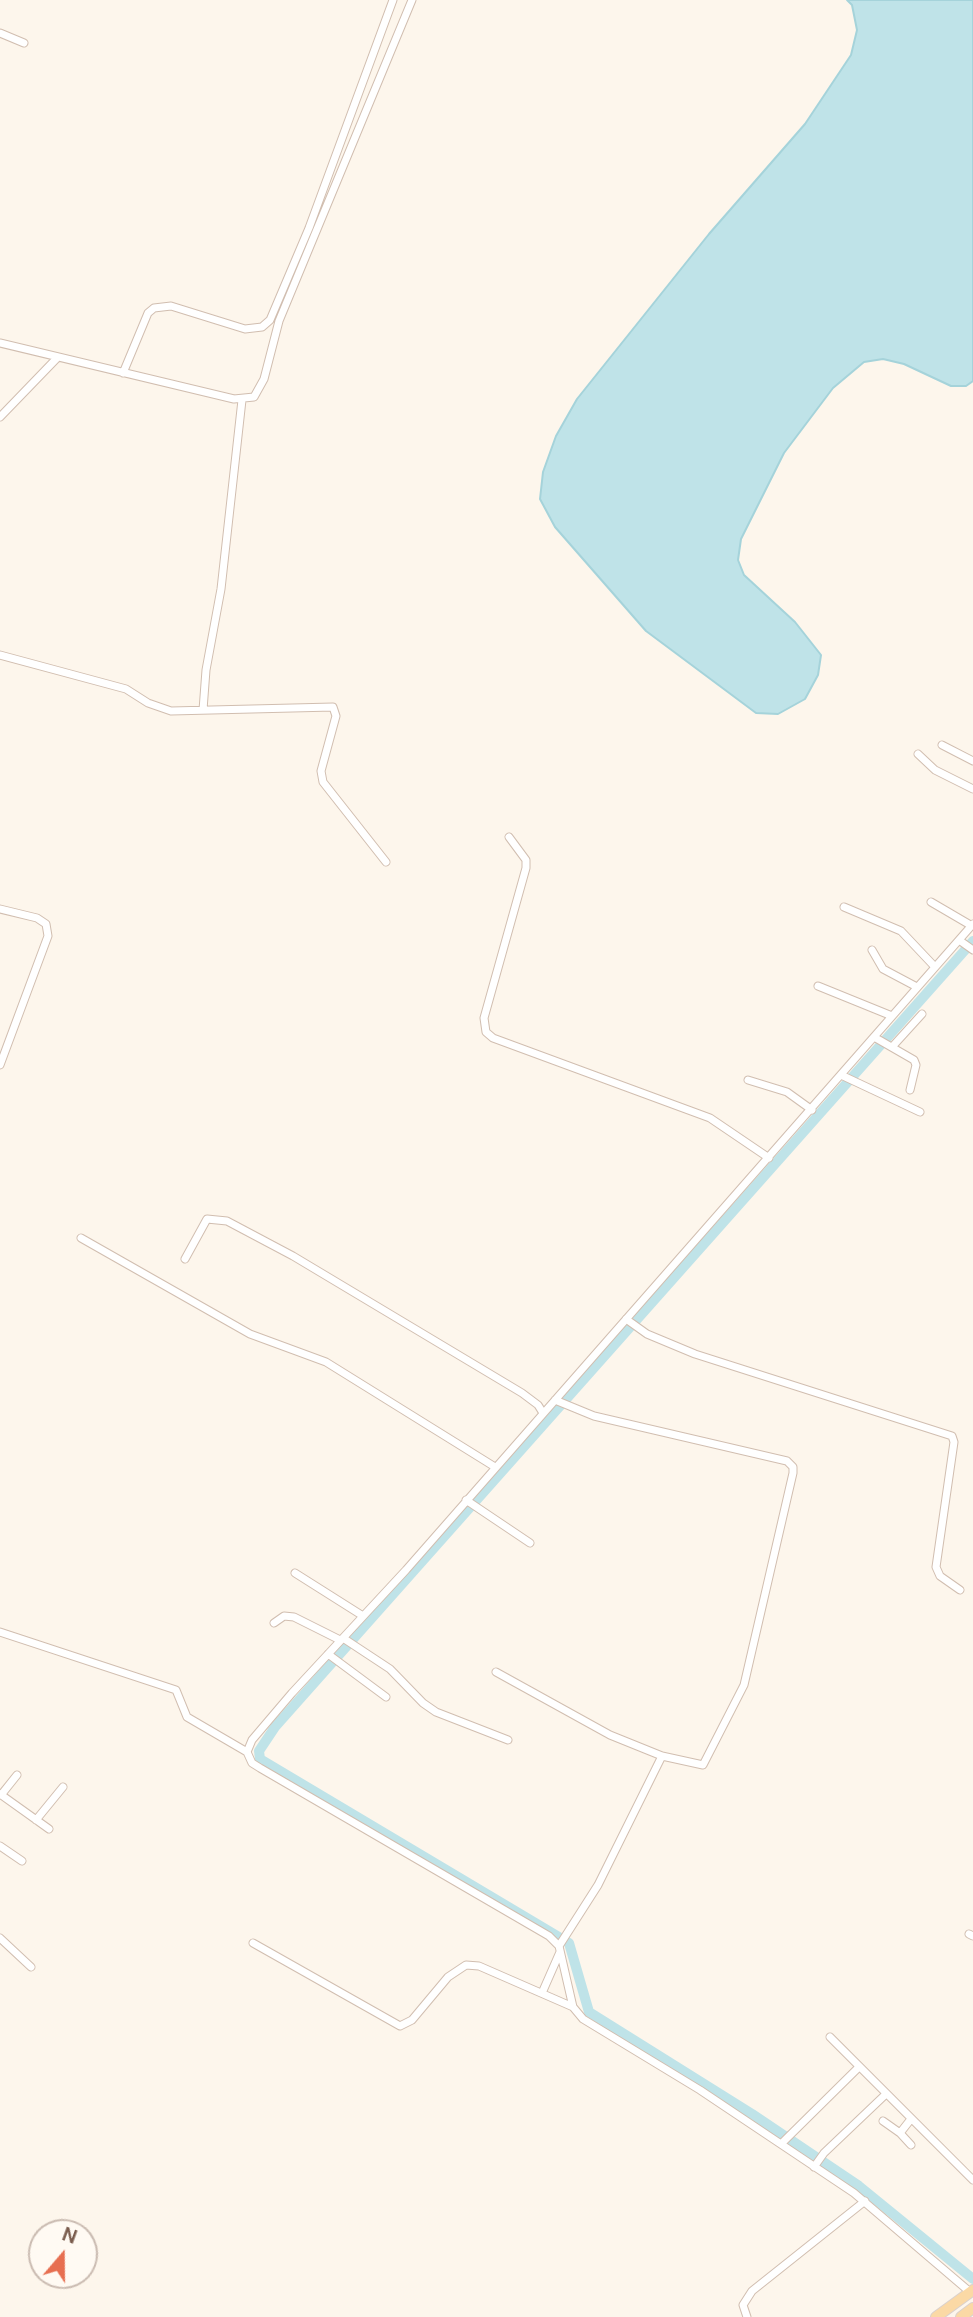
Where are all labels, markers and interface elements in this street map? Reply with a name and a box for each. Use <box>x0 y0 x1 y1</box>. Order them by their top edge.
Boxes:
north arrow <box>28 2219 98 2289</box>
text: N <box>59 2222 80 2250</box>

